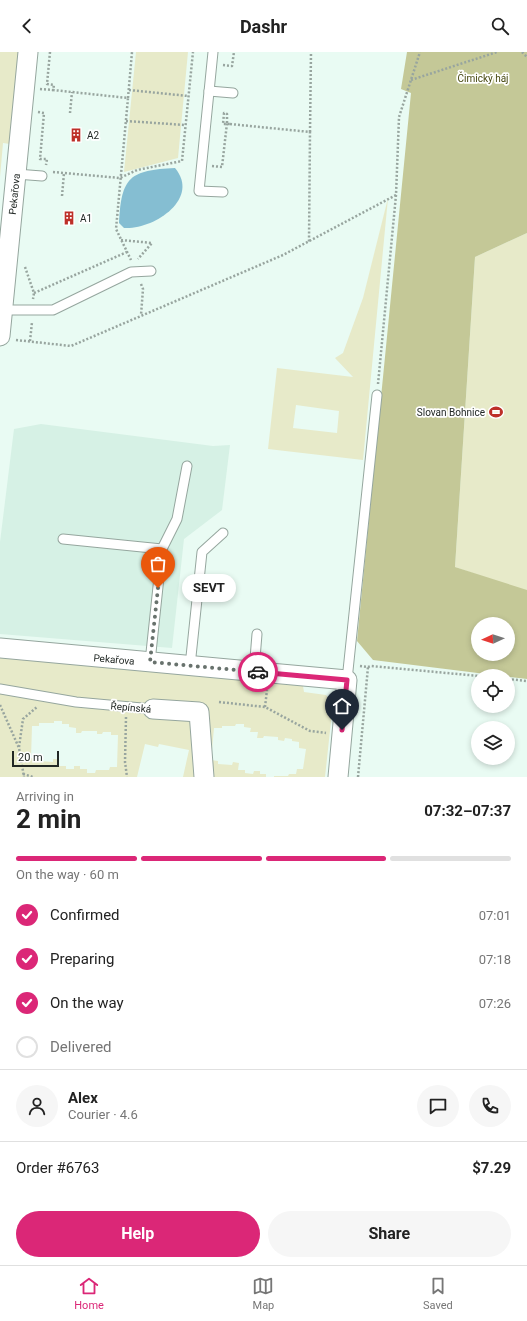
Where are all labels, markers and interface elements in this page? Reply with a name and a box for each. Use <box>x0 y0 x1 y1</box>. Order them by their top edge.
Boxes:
icon: back <box>16 15 38 37</box>
icon: search <box>489 15 511 37</box>
text: Dashr <box>240 16 287 37</box>
park label: Čimický háj <box>458 71 509 84</box>
building icon: A2 <box>68 127 84 143</box>
place label: A2 <box>87 130 100 141</box>
street label: Pekařova <box>7 173 22 215</box>
building icon: A1 <box>61 210 77 226</box>
place label: A1 <box>80 213 92 224</box>
sports icon: Slovan Bohnice <box>488 404 504 420</box>
place label: Slovan Bohnice <box>417 407 485 418</box>
pin <box>141 547 175 588</box>
icon: bag <box>147 553 169 575</box>
callout: SEVT <box>182 574 236 602</box>
text: SEVT <box>193 580 225 595</box>
north arrow <box>471 617 515 661</box>
map controls <box>471 617 515 765</box>
street label: Pekařova <box>93 652 135 667</box>
courier <box>238 652 278 692</box>
icon: car <box>247 661 269 683</box>
button: locate <box>471 669 515 713</box>
pin <box>325 689 359 730</box>
icon: home <box>331 695 353 717</box>
street label: Řepínská <box>110 699 152 715</box>
button: layers <box>471 721 515 765</box>
scale bar <box>12 749 59 768</box>
text: 20 m <box>18 751 43 764</box>
text: Arriving in <box>16 789 74 804</box>
text: 07:32–07:37 <box>424 802 511 820</box>
text: 2 min <box>16 804 81 834</box>
text: On the way · 60 m <box>16 867 119 882</box>
icon: check <box>16 904 38 926</box>
text: Confirmed <box>50 906 120 924</box>
text: 07:01 <box>479 908 511 923</box>
icon: check <box>16 948 38 970</box>
text: Preparing <box>50 950 114 968</box>
text: 07:18 <box>479 952 511 967</box>
icon: check <box>16 992 38 1014</box>
text: On the way <box>50 994 124 1012</box>
text: 07:26 <box>479 996 511 1011</box>
text: Delivered <box>50 1038 112 1056</box>
button: person <box>16 1085 58 1127</box>
button: chat <box>417 1085 459 1127</box>
button: phone <box>469 1085 511 1127</box>
text: Alex <box>68 1089 98 1107</box>
text: Courier · 4.6 <box>68 1107 138 1122</box>
text: Order #6763 <box>16 1159 99 1177</box>
text: $7.29 <box>472 1159 511 1177</box>
button: Help <box>16 1211 260 1257</box>
button: Share <box>268 1211 511 1257</box>
tab: Home <box>74 1275 104 1312</box>
tab: Map <box>252 1275 274 1312</box>
tab: Saved <box>423 1275 453 1312</box>

